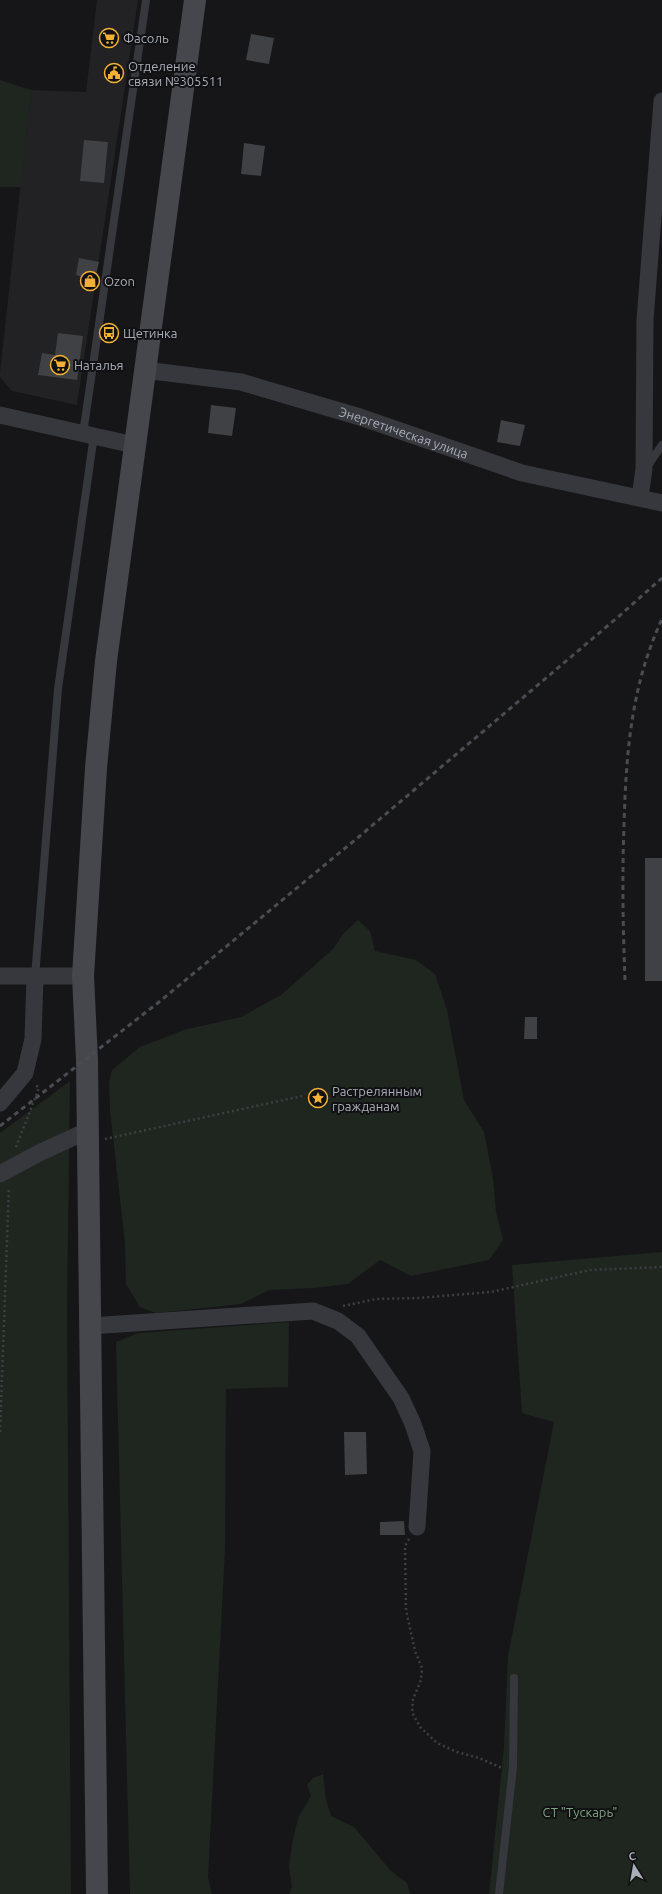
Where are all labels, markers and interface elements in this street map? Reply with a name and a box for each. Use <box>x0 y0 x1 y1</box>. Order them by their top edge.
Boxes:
supermarket icon: Фасоль <box>98 27 120 49</box>
place label: Фасоль <box>123 31 169 45</box>
place label: Отделение связи №305511 <box>128 59 223 88</box>
public building icon: Отделение связи №305511 <box>103 62 125 84</box>
shop icon: Ozon <box>79 270 101 292</box>
place label: Ozon <box>104 274 135 288</box>
bus stop icon: Щетинка <box>98 322 120 344</box>
place label: Щетинка <box>123 326 177 340</box>
supermarket icon: Наталья <box>49 354 71 376</box>
place label: Наталья <box>74 358 124 372</box>
street label: Энергетическая улица <box>337 404 470 461</box>
place label: Растрелянным гражданам <box>332 1084 422 1113</box>
place icon: Растрелянным гражданам <box>307 1087 329 1109</box>
park label: СТ "Тускарь" <box>542 1805 618 1819</box>
north arrow <box>614 1846 654 1886</box>
text: С <box>627 1850 637 1863</box>

